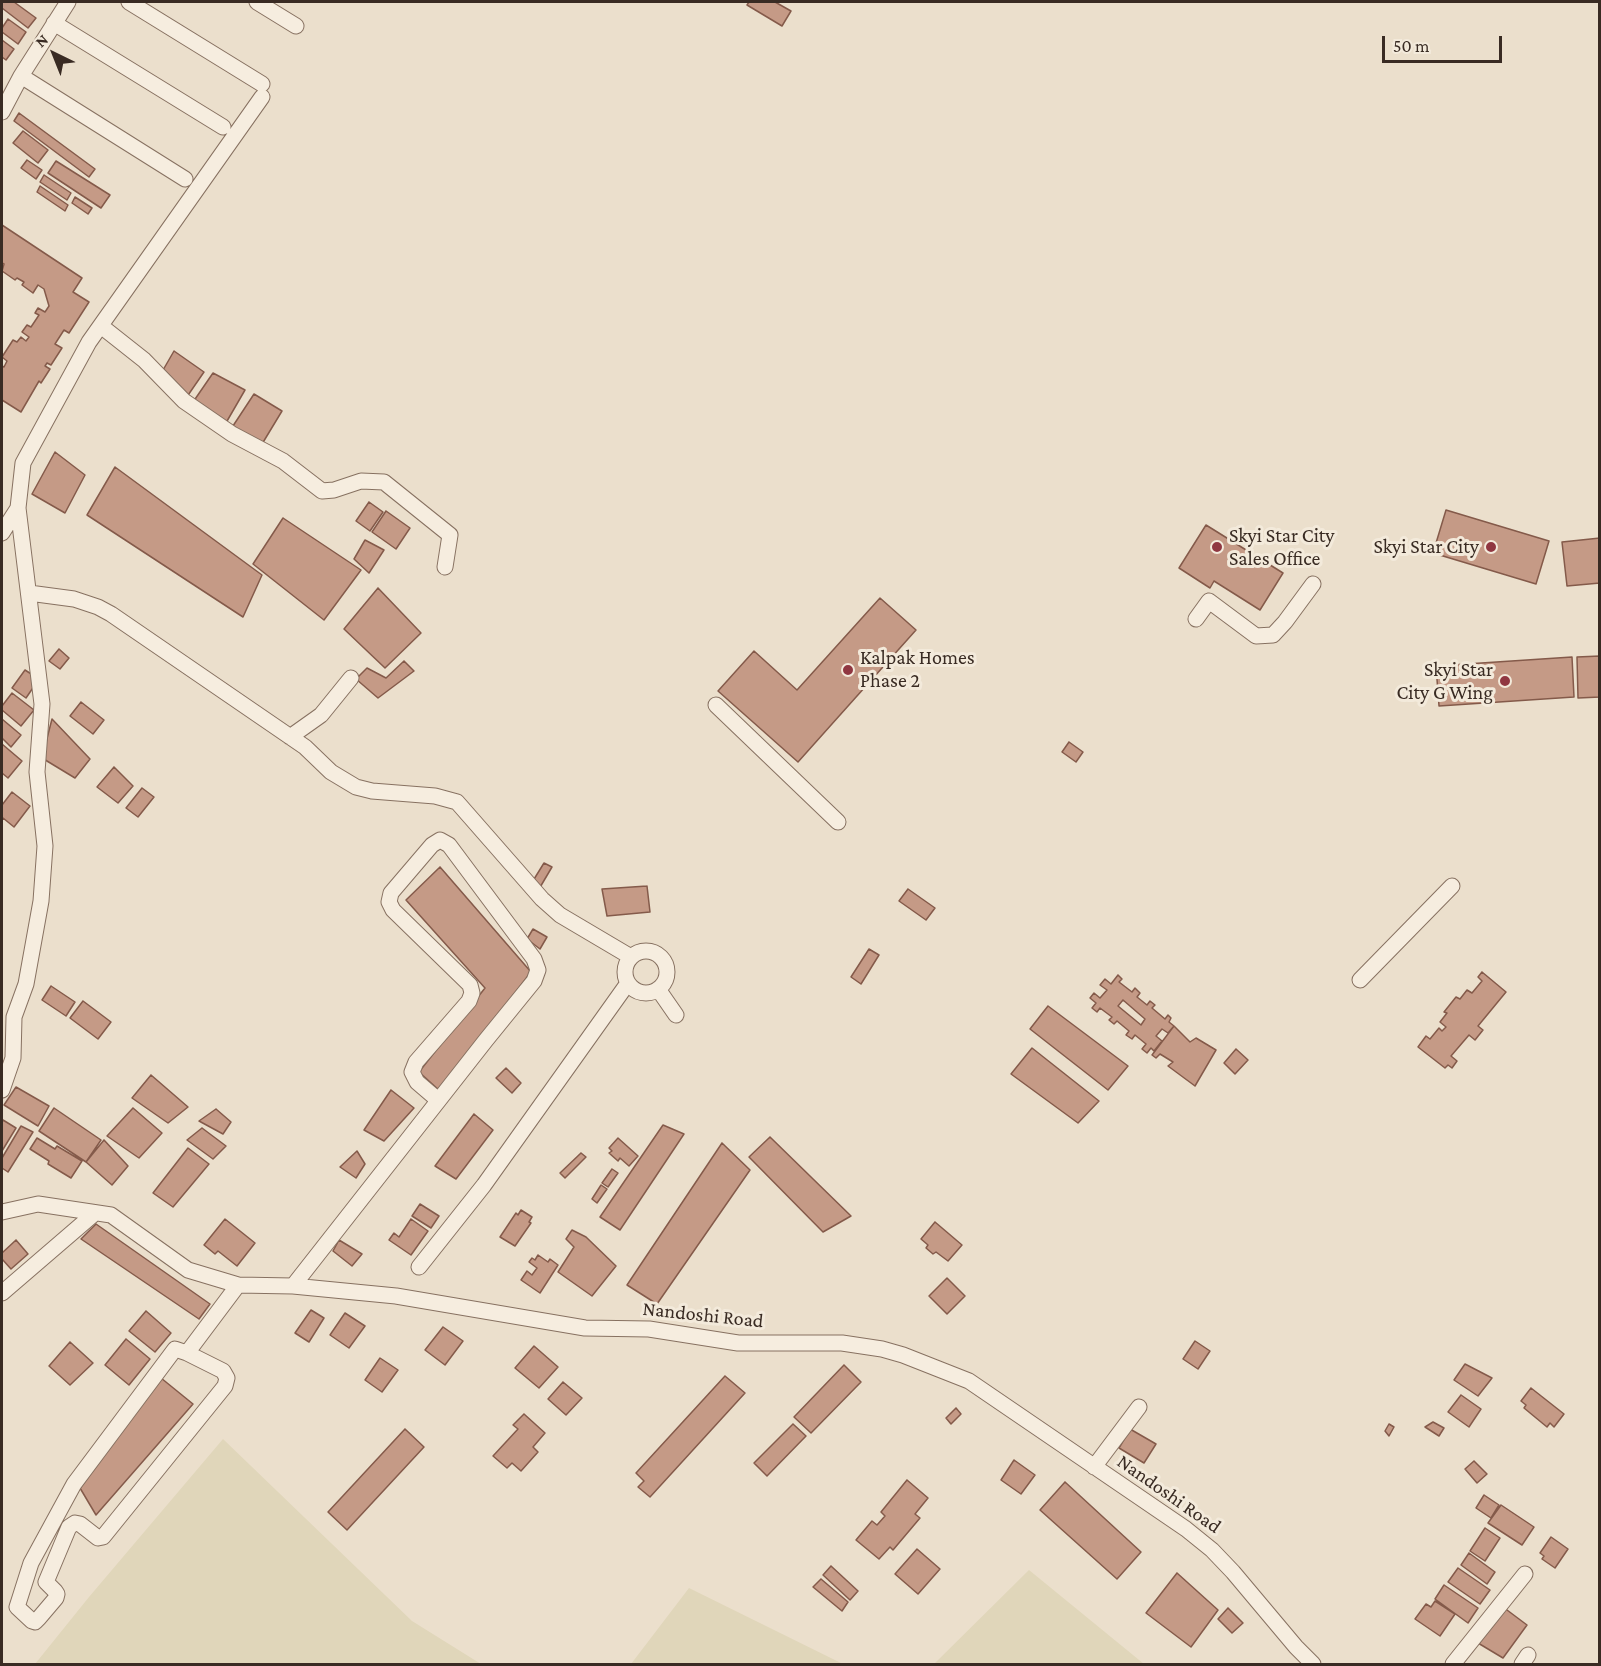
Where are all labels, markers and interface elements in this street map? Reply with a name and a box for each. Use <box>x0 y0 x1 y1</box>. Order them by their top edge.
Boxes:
north arrow <box>24 24 84 84</box>
scale bar <box>1385 24 1505 62</box>
text: N <box>32 31 51 50</box>
text: 50 m <box>1393 36 1430 56</box>
place label: Skyi Star City Sales Office <box>1229 524 1335 571</box>
place label: Skyi Star City <box>1373 535 1479 559</box>
marker: Skyi Star City Sales Office <box>1210 540 1224 554</box>
marker: Skyi Star City <box>1484 540 1498 554</box>
place label: Kalpak Homes Phase 2 <box>860 646 975 693</box>
place label: Skyi Star City G Wing <box>1396 658 1493 705</box>
marker: Kalpak Homes Phase 2 <box>841 663 855 677</box>
marker: Skyi Star City G Wing <box>1498 674 1512 688</box>
street label: Nandoshi Road <box>641 1297 765 1333</box>
street label: Nandoshi Road <box>1112 1449 1226 1539</box>

